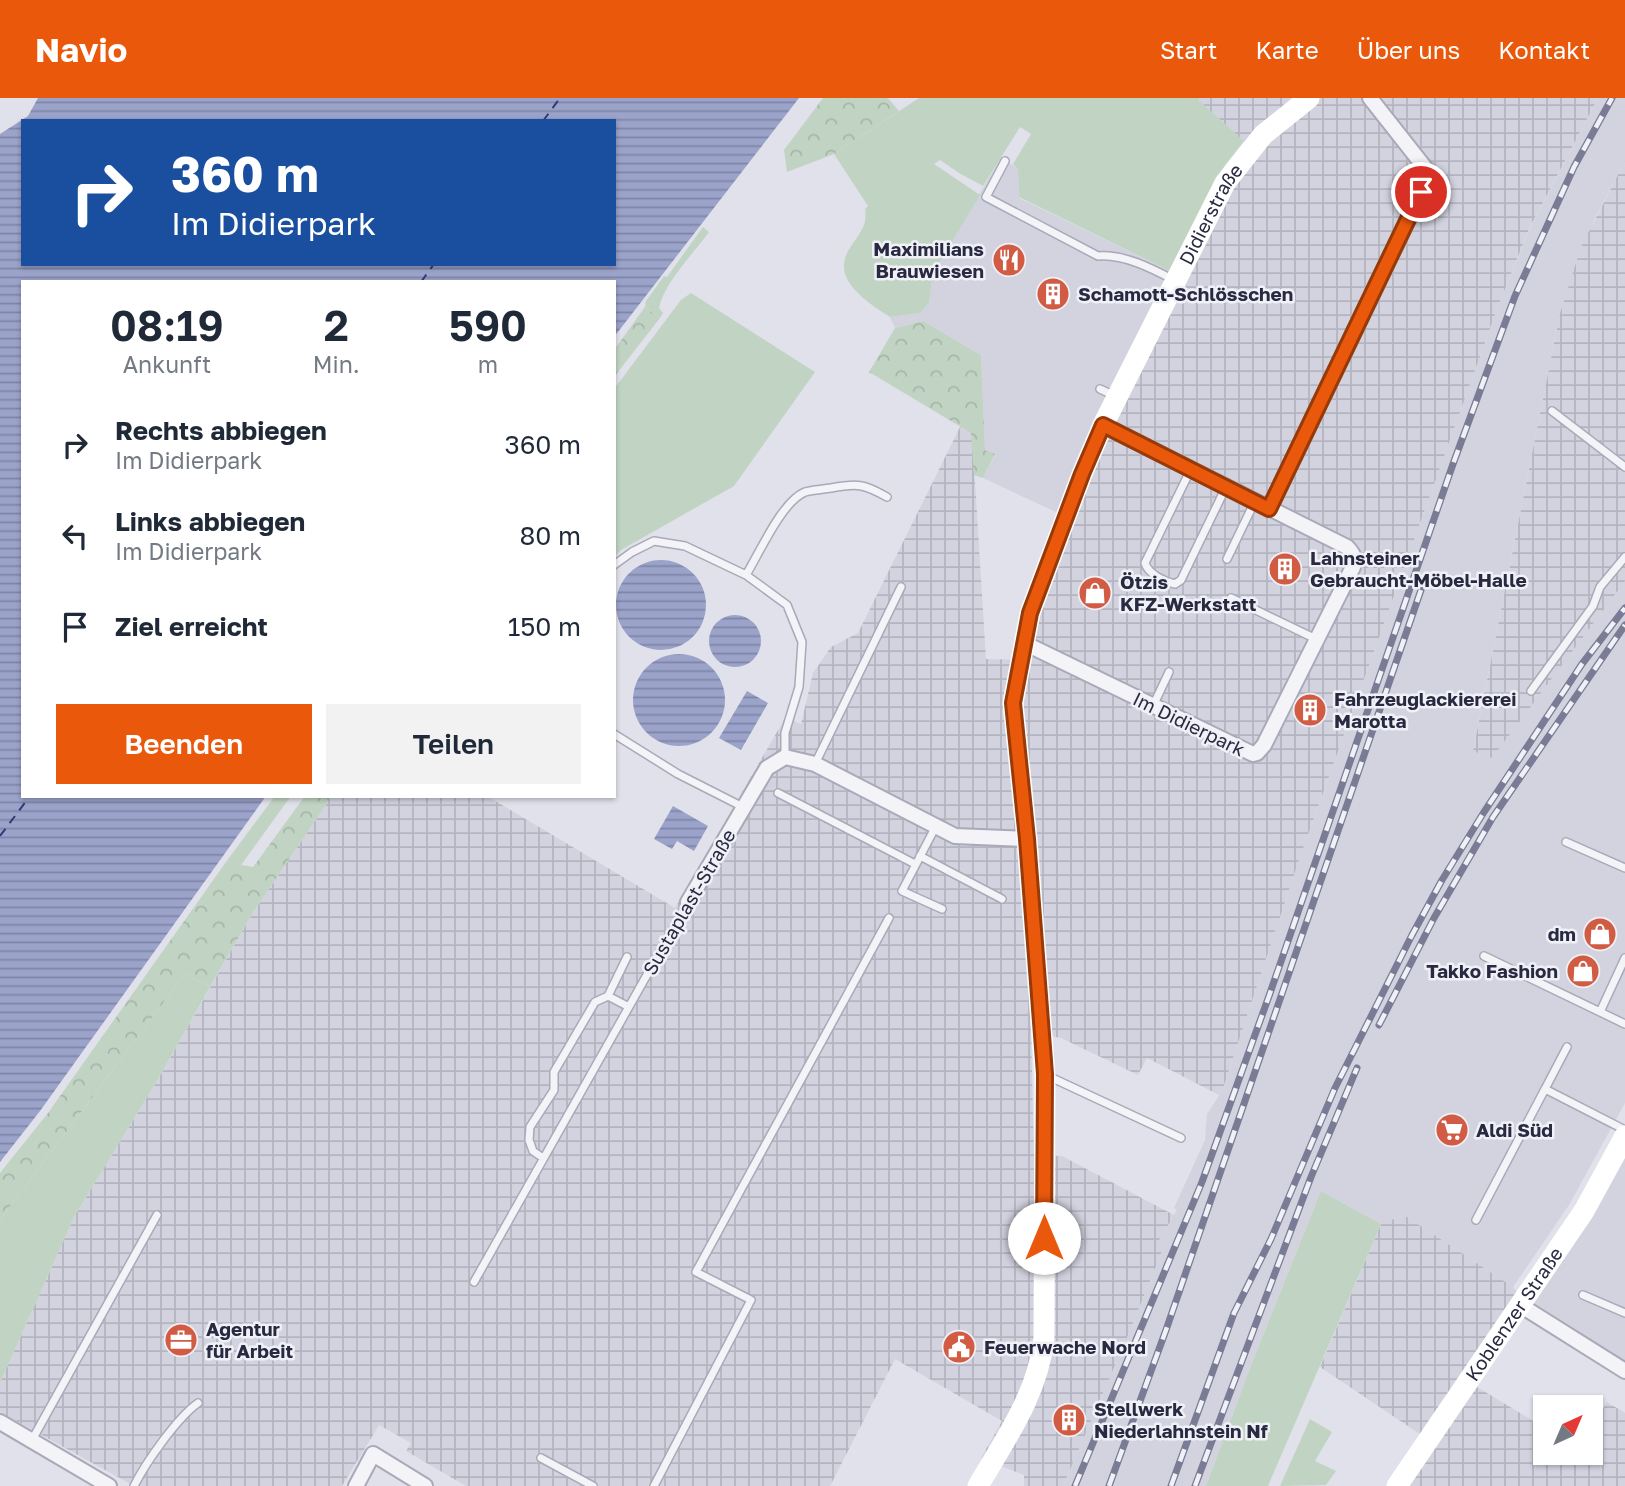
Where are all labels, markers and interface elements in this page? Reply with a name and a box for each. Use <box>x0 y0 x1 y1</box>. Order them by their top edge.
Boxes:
text: Navio <box>35 30 127 69</box>
text: Start <box>1160 35 1217 64</box>
text: Karte <box>1255 35 1319 64</box>
text: Über uns <box>1357 35 1460 64</box>
text: Kontakt <box>1498 35 1590 64</box>
text: 360 m <box>171 144 319 203</box>
icon: right <box>56 147 147 238</box>
street label: Didierstraße <box>1174 159 1247 268</box>
pin <box>1391 162 1451 222</box>
icon: arrive <box>1402 173 1440 211</box>
text: Im Didierpark <box>171 204 376 242</box>
place label: Maximilians Brauwiesen <box>873 237 984 282</box>
restaurant icon: Maximilians Brauwiesen <box>990 241 1028 279</box>
building icon: Schamott-Schlösschen <box>1034 275 1072 313</box>
place label: Schamott-Schlösschen <box>1078 282 1293 305</box>
text: 08:19 <box>110 300 224 350</box>
text: 2 <box>324 300 349 350</box>
text: 590 <box>449 300 527 350</box>
text: Ankunft <box>123 350 211 378</box>
text: Min. <box>313 350 360 378</box>
text: m <box>478 350 498 378</box>
text: Rechts abbiegen <box>115 415 327 446</box>
icon: right <box>56 426 94 464</box>
text: 360 m <box>504 429 581 460</box>
text: Im Didierpark <box>115 446 262 474</box>
text: Links abbiegen <box>115 506 305 537</box>
icon: left <box>56 517 94 555</box>
text: 80 m <box>520 520 581 551</box>
text: Im Didierpark <box>115 537 262 565</box>
place label: Lahnsteiner Gebraucht-Möbel-Halle <box>1310 546 1527 591</box>
building icon: Lahnsteiner Gebraucht-Möbel-Halle <box>1266 550 1304 588</box>
place label: Ötzis KFZ-Werkstatt <box>1120 570 1257 615</box>
shop icon: Ötzis KFZ-Werkstatt <box>1076 574 1114 612</box>
icon: arrive <box>56 608 94 646</box>
text: Ziel erreicht <box>115 611 268 642</box>
text: 150 m <box>508 611 581 642</box>
street label: Im Didierpark <box>1129 687 1249 761</box>
place label: Fahrzeuglackiererei Marotta <box>1334 687 1516 732</box>
building icon: Fahrzeuglackiererei Marotta <box>1291 691 1329 729</box>
button: Beenden <box>56 704 312 784</box>
button: Teilen <box>326 704 581 784</box>
street label: Sustaplast-Straße <box>637 825 740 979</box>
shop icon: dm <box>1581 915 1619 953</box>
place label: dm <box>1548 922 1576 945</box>
shop icon: Takko Fashion <box>1564 952 1602 990</box>
place label: Takko Fashion <box>1426 959 1558 982</box>
supermarket icon: Aldi Süd <box>1433 1111 1471 1149</box>
place label: Aldi Süd <box>1476 1118 1553 1141</box>
position arrow <box>1007 1201 1081 1275</box>
street label: Koblenzer Straße <box>1460 1242 1567 1385</box>
place label: Agentur für Arbeit <box>206 1317 293 1362</box>
office icon: Agentur für Arbeit <box>162 1321 200 1359</box>
public building icon: Feuerwache Nord <box>940 1328 978 1366</box>
place label: Feuerwache Nord <box>984 1335 1146 1358</box>
north arrow <box>1533 1395 1603 1465</box>
map controls <box>1533 1395 1603 1465</box>
place label: Stellwerk Niederlahnstein Nf <box>1094 1397 1268 1442</box>
building icon: Stellwerk Niederlahnstein Nf <box>1050 1401 1088 1439</box>

